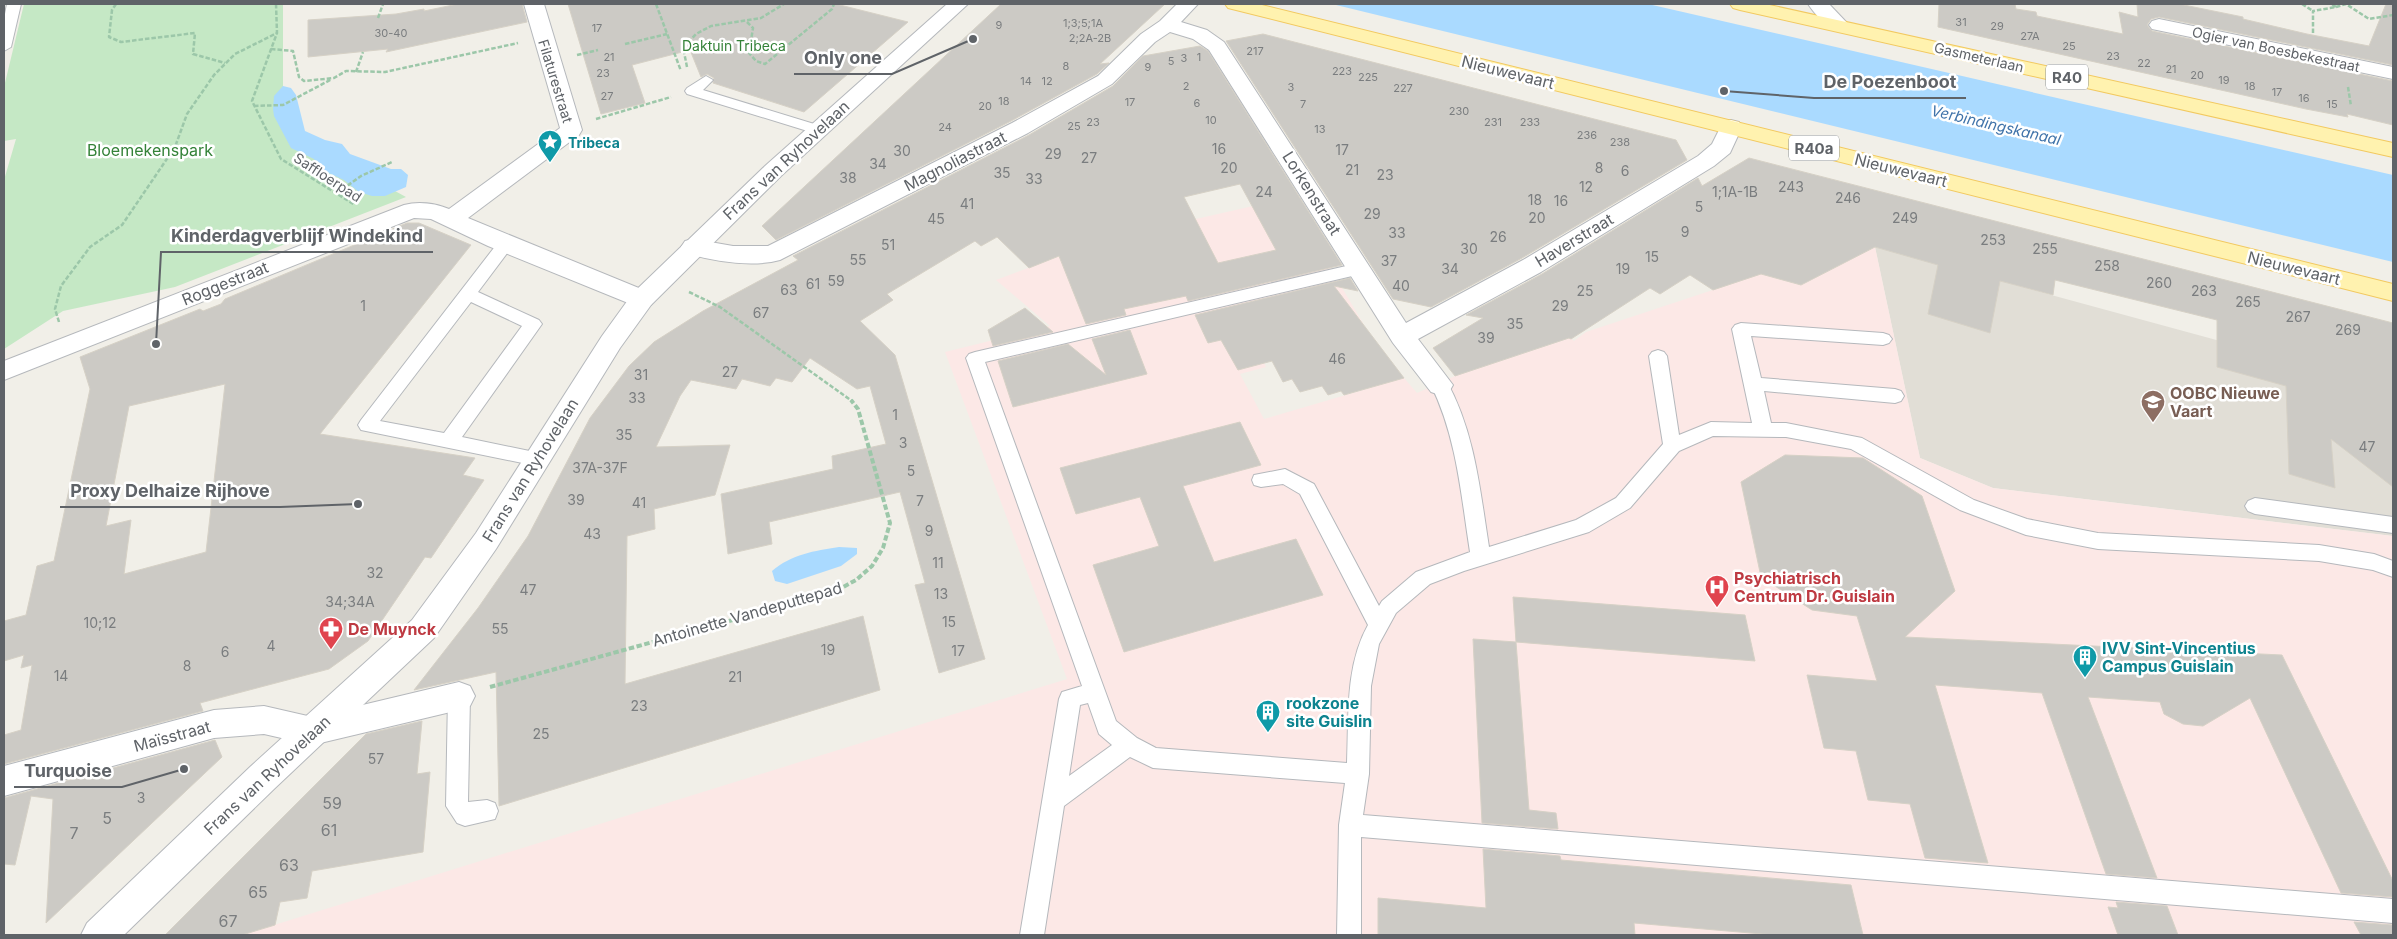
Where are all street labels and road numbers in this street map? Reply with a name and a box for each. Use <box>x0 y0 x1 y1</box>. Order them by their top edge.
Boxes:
street label: Ogier van Boesbekestraat <box>2191 23 2362 75</box>
street label: Filaturestraat <box>535 37 577 125</box>
street label: Gasmeterlaan <box>1932 38 2026 76</box>
street label: Nieuwevaart <box>1460 51 1556 93</box>
road number: R40 <box>2046 64 2088 90</box>
street label: Frans van Ryhovelaan <box>719 96 853 224</box>
street label: Magnoliastraat <box>901 127 1009 195</box>
road number: R40a <box>1789 136 1839 160</box>
street label: Lorkenstraat <box>1278 147 1346 239</box>
street label: Saffloerpad <box>291 149 365 205</box>
street label: Nieuwevaart <box>1853 149 1949 191</box>
street label: Haverstraat <box>1531 209 1617 271</box>
street label: Nieuwevaart <box>2246 247 2342 289</box>
street label: Roggestraat <box>179 257 271 309</box>
street label: Frans van Ryhovelaan <box>478 394 582 546</box>
street label: Antoinette Vandeputtepad <box>650 577 844 651</box>
street label: Frans van Ryhovelaan <box>200 711 334 839</box>
street label: Maïsstraat <box>131 716 213 756</box>

